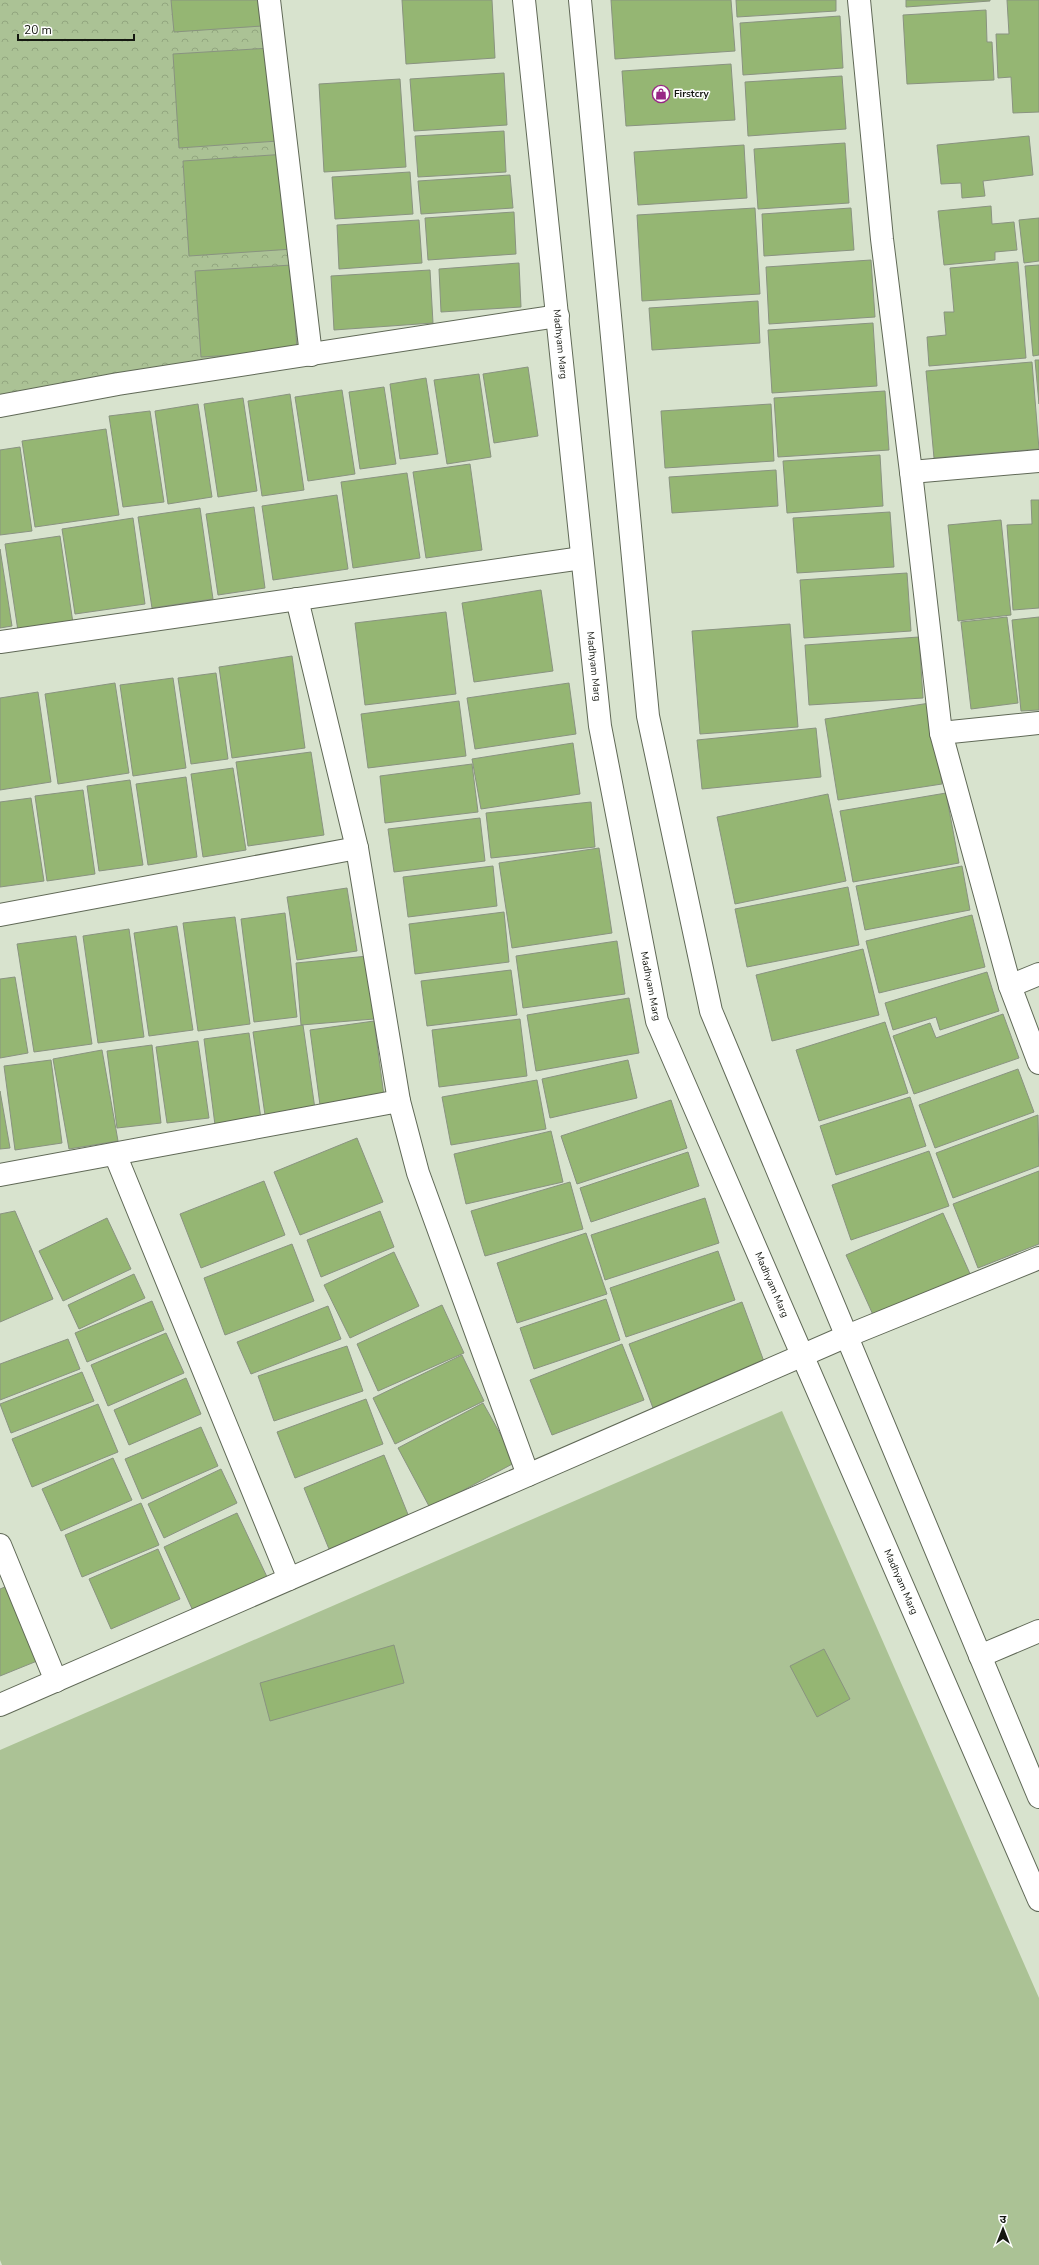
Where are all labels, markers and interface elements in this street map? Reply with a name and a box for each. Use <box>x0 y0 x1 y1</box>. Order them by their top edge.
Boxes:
scale bar <box>18 16 134 42</box>
text: 20 m <box>24 22 52 38</box>
shop icon: Firstcry <box>651 84 671 104</box>
place label: Firstcry <box>674 87 710 101</box>
street label: Madhyam Marg <box>549 309 571 380</box>
street label: Madhyam Marg <box>583 631 604 702</box>
street label: Madhyam Marg <box>637 950 664 1022</box>
street label: Madhyam Marg <box>751 1250 792 1320</box>
street label: Madhyam Marg <box>880 1547 921 1617</box>
north arrow <box>983 2209 1023 2249</box>
text: उ <box>1000 2212 1007 2227</box>

